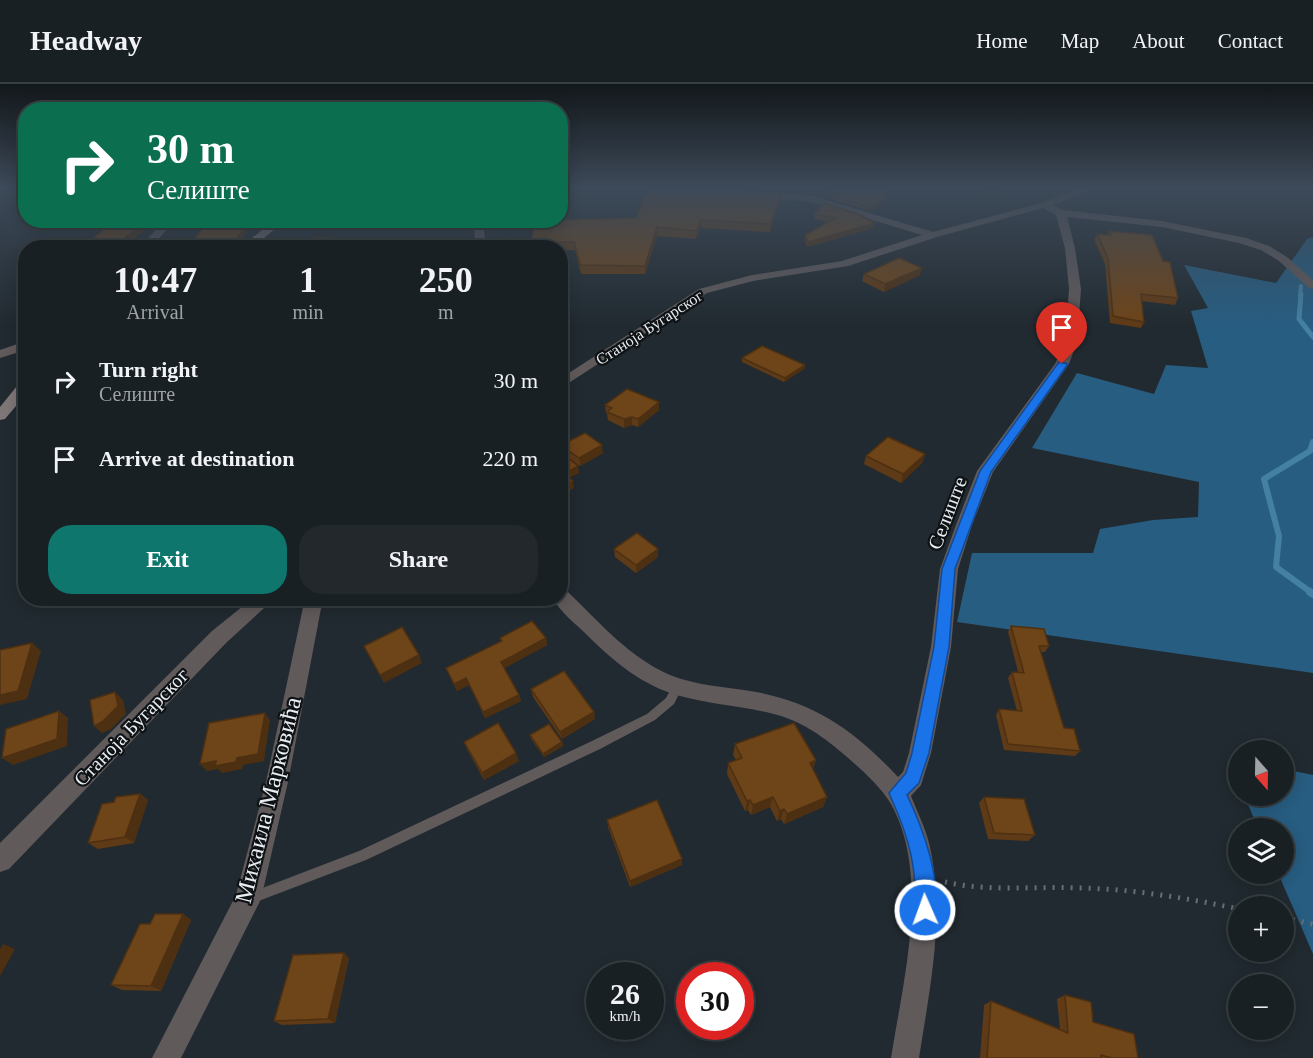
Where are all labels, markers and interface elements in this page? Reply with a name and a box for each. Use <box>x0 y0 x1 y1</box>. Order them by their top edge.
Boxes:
text: Headway <box>30 25 142 56</box>
text: Home <box>976 29 1028 53</box>
text: Map <box>1061 29 1099 53</box>
text: About <box>1132 29 1185 53</box>
text: Contact <box>1218 29 1283 53</box>
icon: right <box>48 126 126 204</box>
text: 30 m <box>147 126 235 172</box>
text: Селиште <box>147 175 250 205</box>
text: 10:47 <box>113 260 197 300</box>
text: 1 <box>299 260 317 300</box>
text: 250 <box>419 260 473 300</box>
street label: Станоја Бугарског <box>593 286 707 369</box>
text: Arrival <box>126 301 184 323</box>
text: min <box>292 301 324 323</box>
text: m <box>438 301 454 323</box>
pin <box>1036 302 1087 364</box>
icon: arrive <box>1045 311 1078 344</box>
text: Turn right <box>99 357 198 382</box>
icon: right <box>48 365 81 398</box>
text: 30 m <box>493 368 538 393</box>
text: Селиште <box>99 383 175 405</box>
icon: arrive <box>48 443 81 476</box>
text: Arrive at destination <box>99 446 295 471</box>
text: 220 m <box>482 446 538 471</box>
street label: Селиште <box>923 473 971 552</box>
button: Exit <box>48 525 287 594</box>
button: Share <box>299 525 538 594</box>
street label: Станоја Бугарског <box>69 664 193 791</box>
street label: Михаила Марковића <box>230 694 306 906</box>
north arrow <box>1228 740 1294 806</box>
map controls <box>1228 740 1294 1040</box>
button: layers <box>1228 818 1294 884</box>
position arrow <box>893 878 957 942</box>
button: + <box>1228 896 1294 962</box>
speed limit sign: 30 <box>676 962 754 1040</box>
button: − <box>1228 974 1294 1040</box>
text: 26 <box>610 977 640 1010</box>
text: km/h <box>610 1008 640 1024</box>

